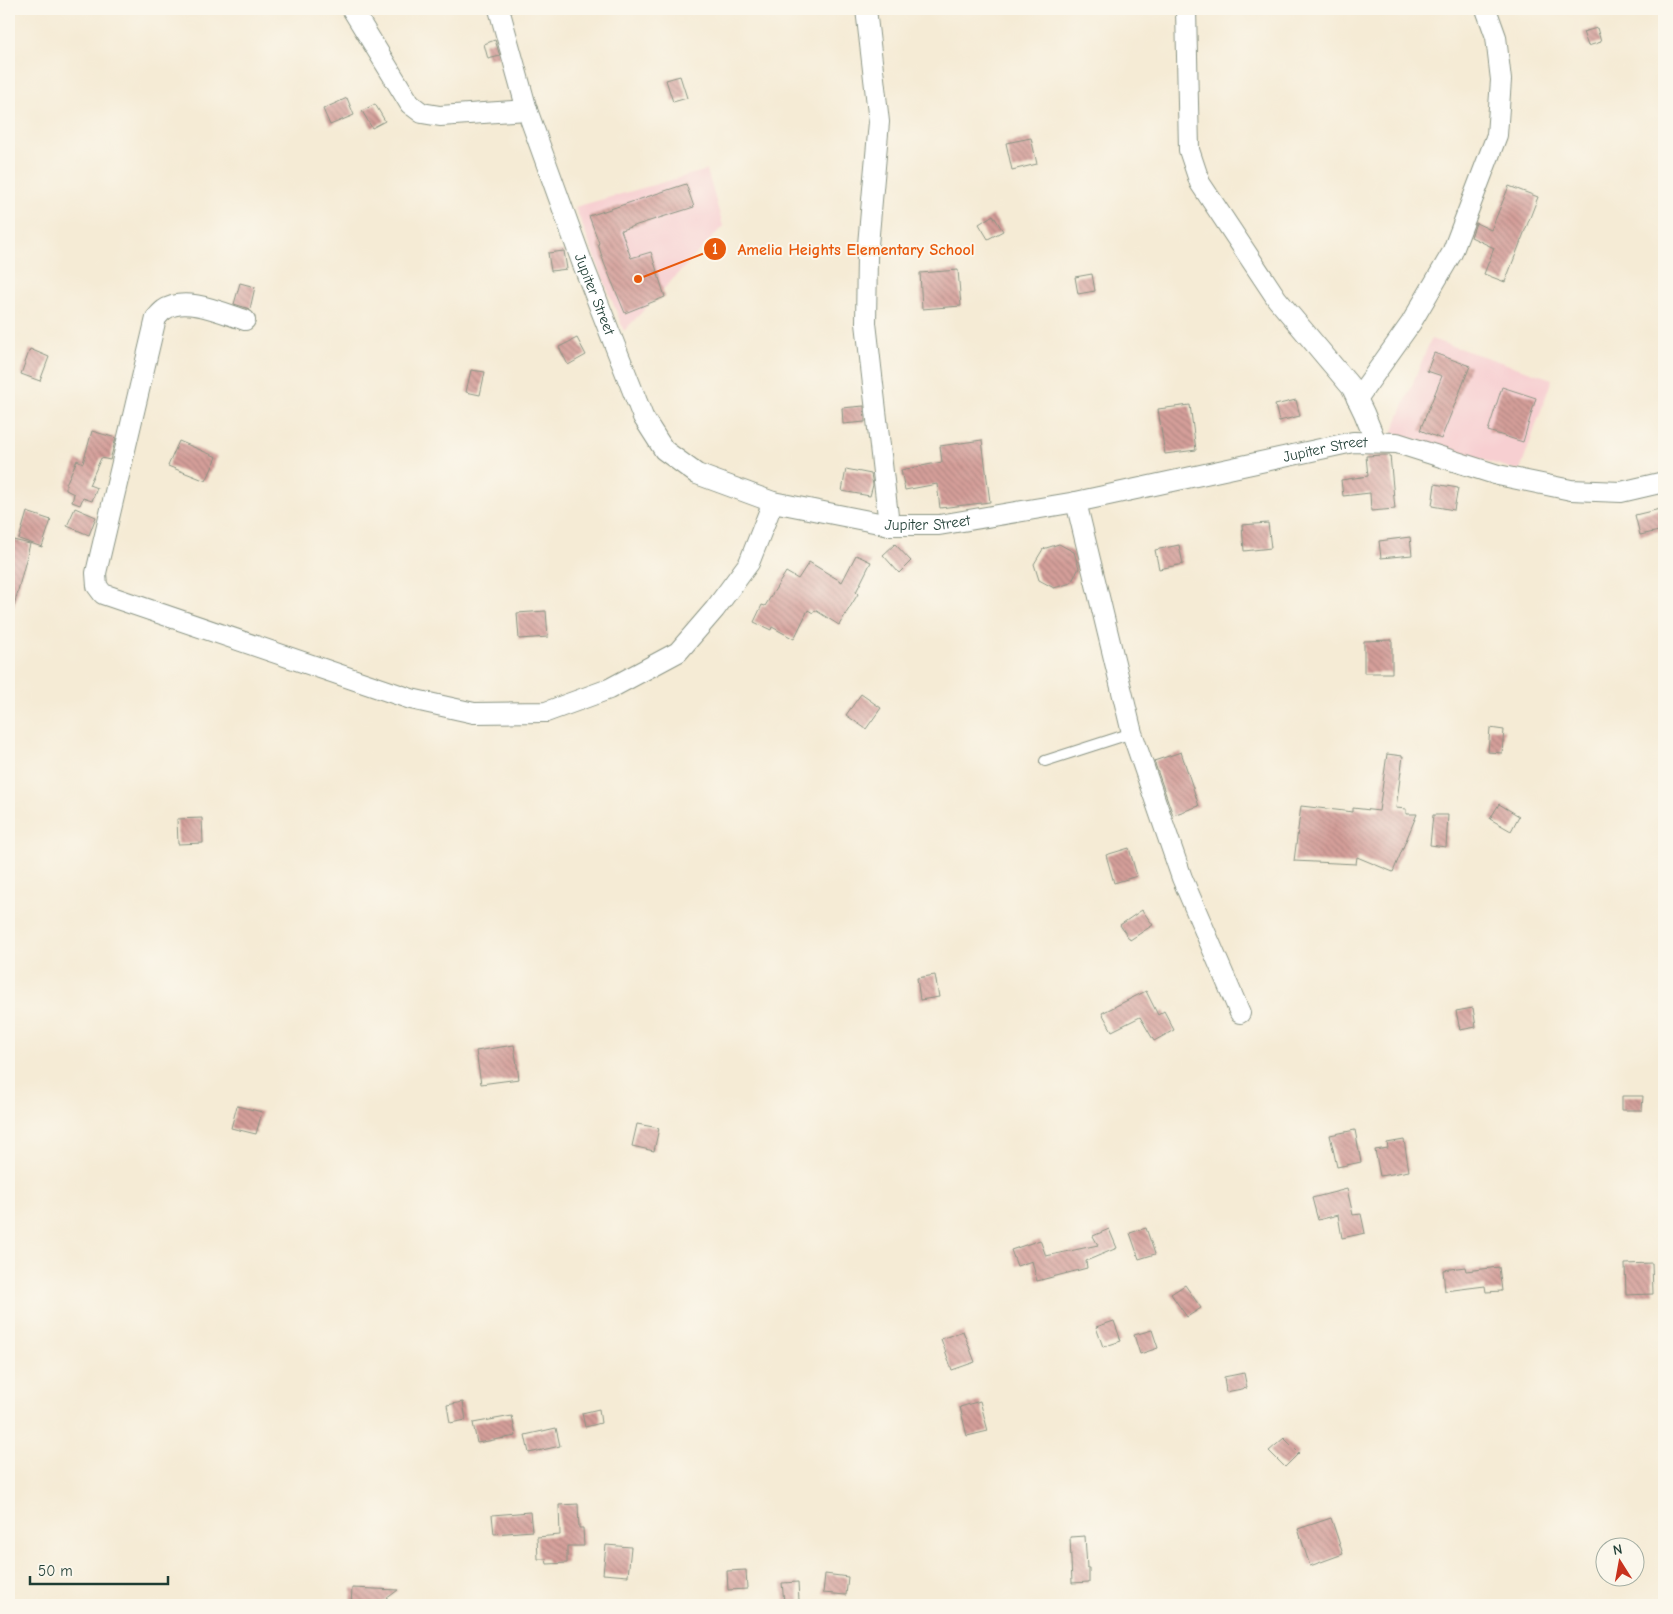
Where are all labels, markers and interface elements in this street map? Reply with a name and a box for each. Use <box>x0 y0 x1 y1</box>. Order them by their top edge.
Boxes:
callout: Amelia Heights Elementary School <box>703 234 985 265</box>
text: 1 <box>712 240 718 258</box>
text: Amelia Heights Elementary School <box>738 241 974 259</box>
street label: Jupiter Street <box>571 251 619 338</box>
street label: Jupiter Street <box>1281 433 1368 466</box>
street label: Jupiter Street <box>883 511 972 534</box>
north arrow <box>1596 1536 1646 1586</box>
text: N <box>1612 1541 1624 1559</box>
scale bar <box>30 1554 168 1586</box>
text: 50 m <box>38 1562 73 1580</box>

